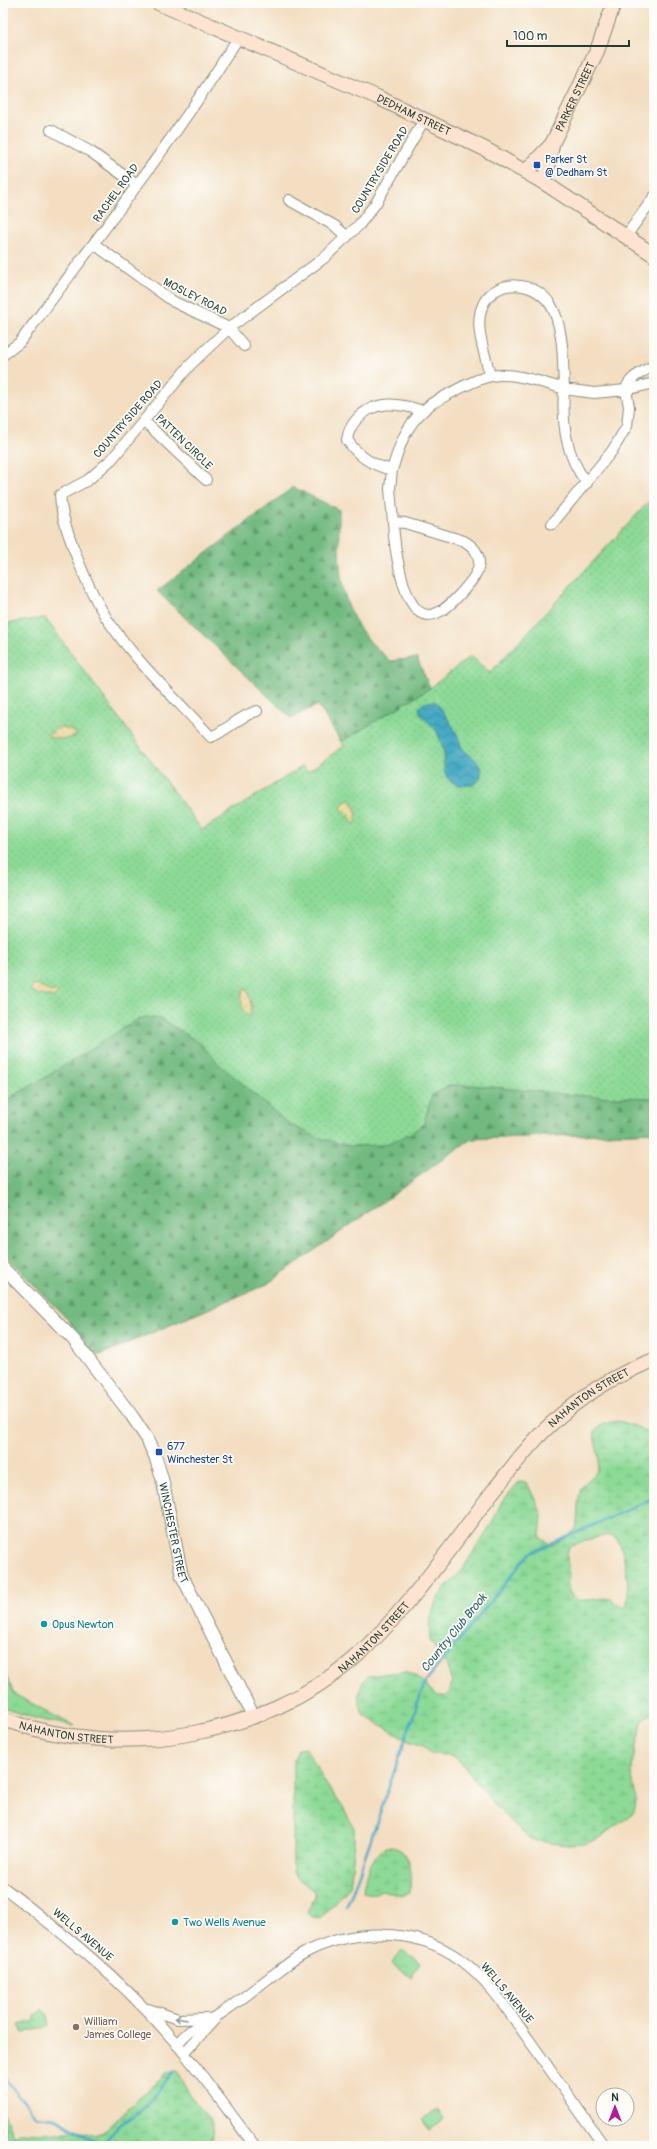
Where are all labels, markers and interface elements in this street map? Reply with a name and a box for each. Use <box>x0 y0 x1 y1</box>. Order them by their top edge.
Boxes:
scale bar <box>507 22 629 48</box>
text: 100 m <box>513 29 548 44</box>
street label: PARKER STREET <box>552 60 597 134</box>
street label: DEDHAM STREET <box>375 91 453 138</box>
street label: COUNTRYSIDE ROAD <box>349 124 411 216</box>
place label: Parker St @ Dedham St <box>545 153 608 179</box>
marker: Parker St @ Dedham St <box>532 160 542 170</box>
street label: RACHEL ROAD <box>90 161 142 225</box>
street label: MOSLEY ROAD <box>161 275 229 319</box>
street label: COUNTRYSIDE ROAD <box>91 377 165 461</box>
street label: PATTEN CIRCLE <box>153 412 215 473</box>
street label: NAHANTON STREET <box>545 1365 631 1430</box>
place label: 677 Winchester St <box>167 1440 233 1466</box>
marker: 677 Winchester St <box>154 1447 164 1457</box>
street label: WINCHESTER STREET <box>157 1481 191 1586</box>
water label: Country Club Brook <box>418 1590 491 1675</box>
street label: NAHANTON STREET <box>335 1599 412 1676</box>
place label: Opus Newton <box>52 1618 114 1631</box>
marker: Opus Newton <box>39 1619 49 1629</box>
street label: NAHANTON STREET <box>17 1718 114 1746</box>
street label: WELLS AVENUE <box>50 1906 116 1964</box>
place label: Two Wells Avenue <box>183 1916 266 1929</box>
marker: Two Wells Avenue <box>170 1917 180 1927</box>
street label: WELLS AVENUE <box>478 1960 536 2026</box>
place label: William James College <box>84 2015 152 2041</box>
one-way arrow <box>175 2015 188 2023</box>
marker: William James College <box>71 2022 81 2032</box>
north arrow <box>595 2087 635 2127</box>
text: N <box>611 2091 619 2104</box>

